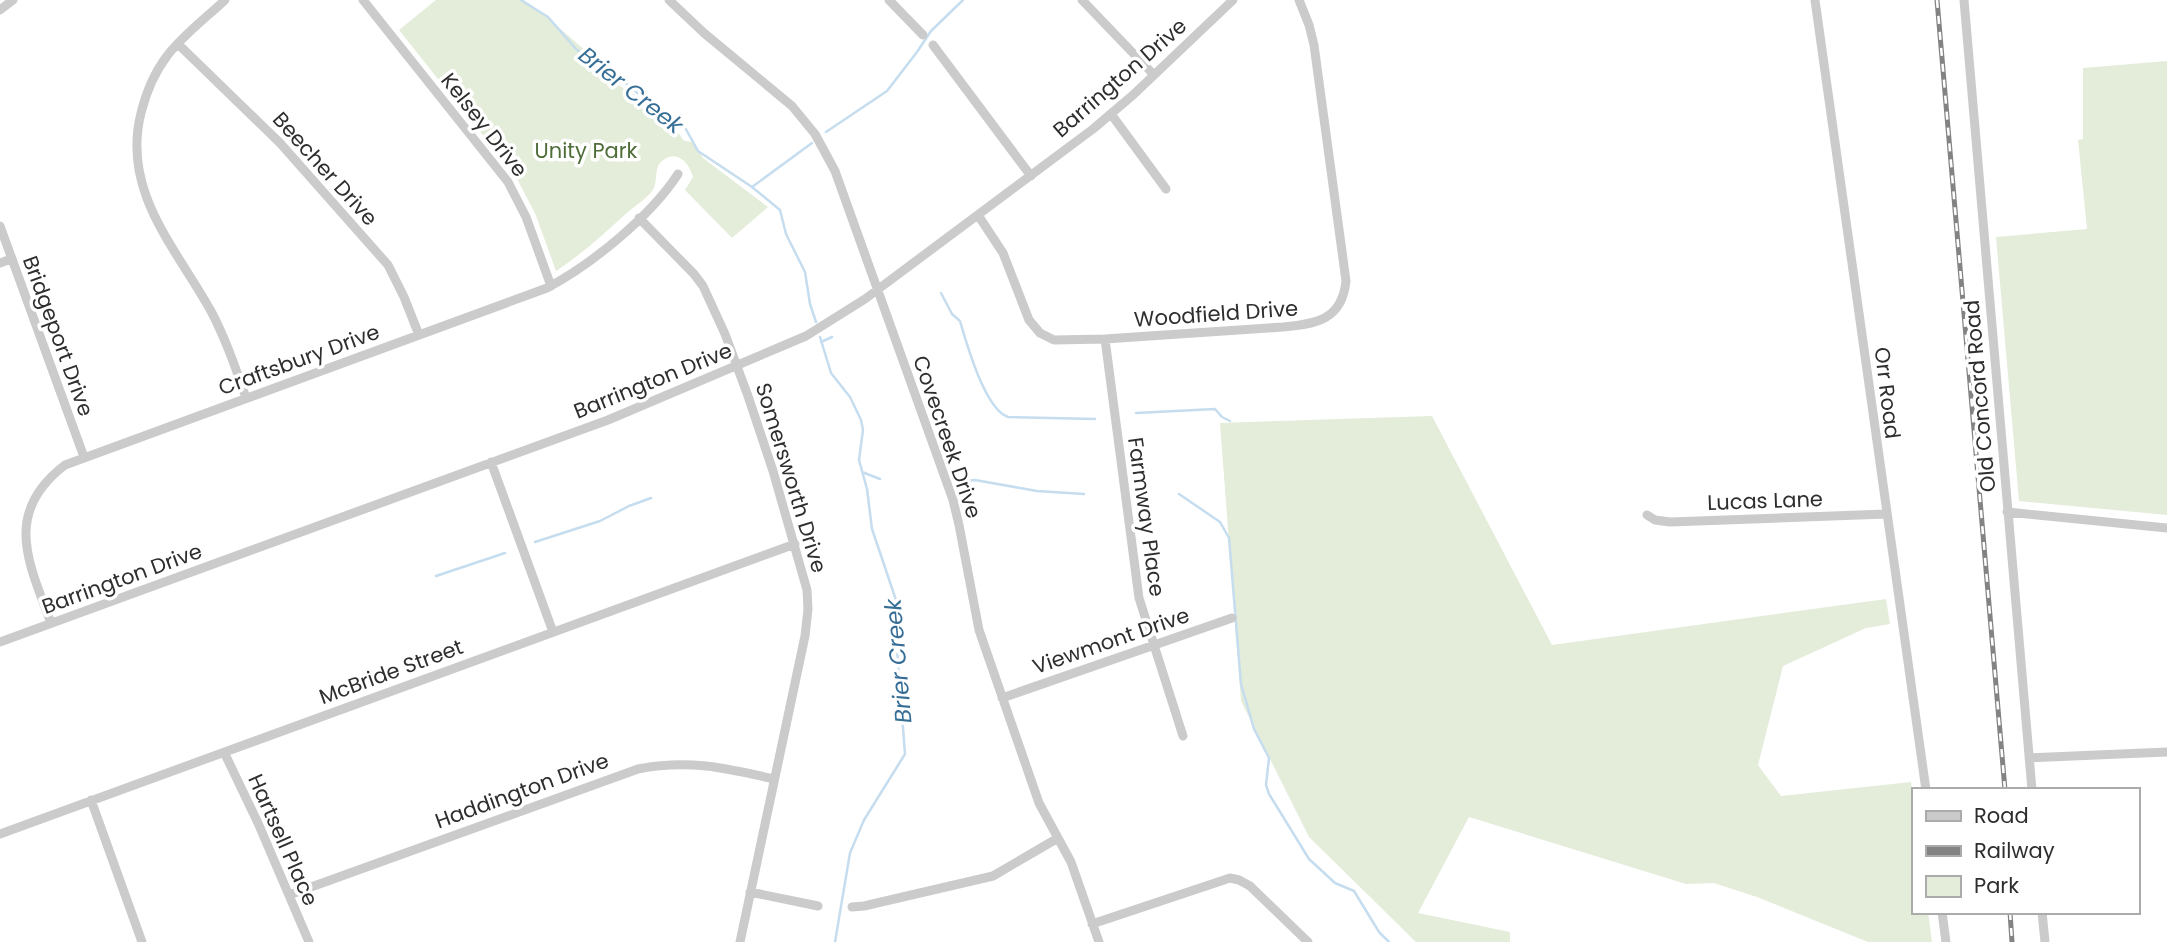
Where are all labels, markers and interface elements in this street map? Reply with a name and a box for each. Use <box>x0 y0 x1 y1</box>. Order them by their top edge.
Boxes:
street label: Barrington Drive <box>1047 11 1193 144</box>
water label: Brier Creek <box>572 39 691 142</box>
street label: Kelsey Drive <box>435 67 534 183</box>
street label: Beecher Drive <box>266 105 384 232</box>
park label: Unity Park <box>535 136 638 165</box>
street label: Bridgeport Drive <box>16 252 101 420</box>
street label: Woodfield Drive <box>1133 293 1299 334</box>
street label: Old Concord Road <box>1957 299 2002 493</box>
street label: Craftsbury Drive <box>214 317 383 402</box>
street label: Barrington Drive <box>569 336 736 426</box>
street label: Orr Road <box>1867 345 1908 441</box>
street label: Covecreek Drive <box>906 352 989 522</box>
street label: Somersworth Drive <box>749 379 834 576</box>
street label: Farmway Place <box>1121 435 1172 598</box>
street label: Lucas Lane <box>1707 484 1823 517</box>
street label: Barrington Drive <box>38 536 206 621</box>
water label: Brier Creek <box>877 596 919 725</box>
street label: Viewmont Drive <box>1029 600 1193 681</box>
street label: McBride Street <box>315 632 467 711</box>
street label: Haddington Drive <box>431 746 613 835</box>
street label: Hartsell Place <box>241 769 325 910</box>
legend <box>1912 788 2139 914</box>
text: Road <box>1974 801 2029 830</box>
text: Railway <box>1974 836 2055 865</box>
text: Park <box>1974 871 2019 900</box>

